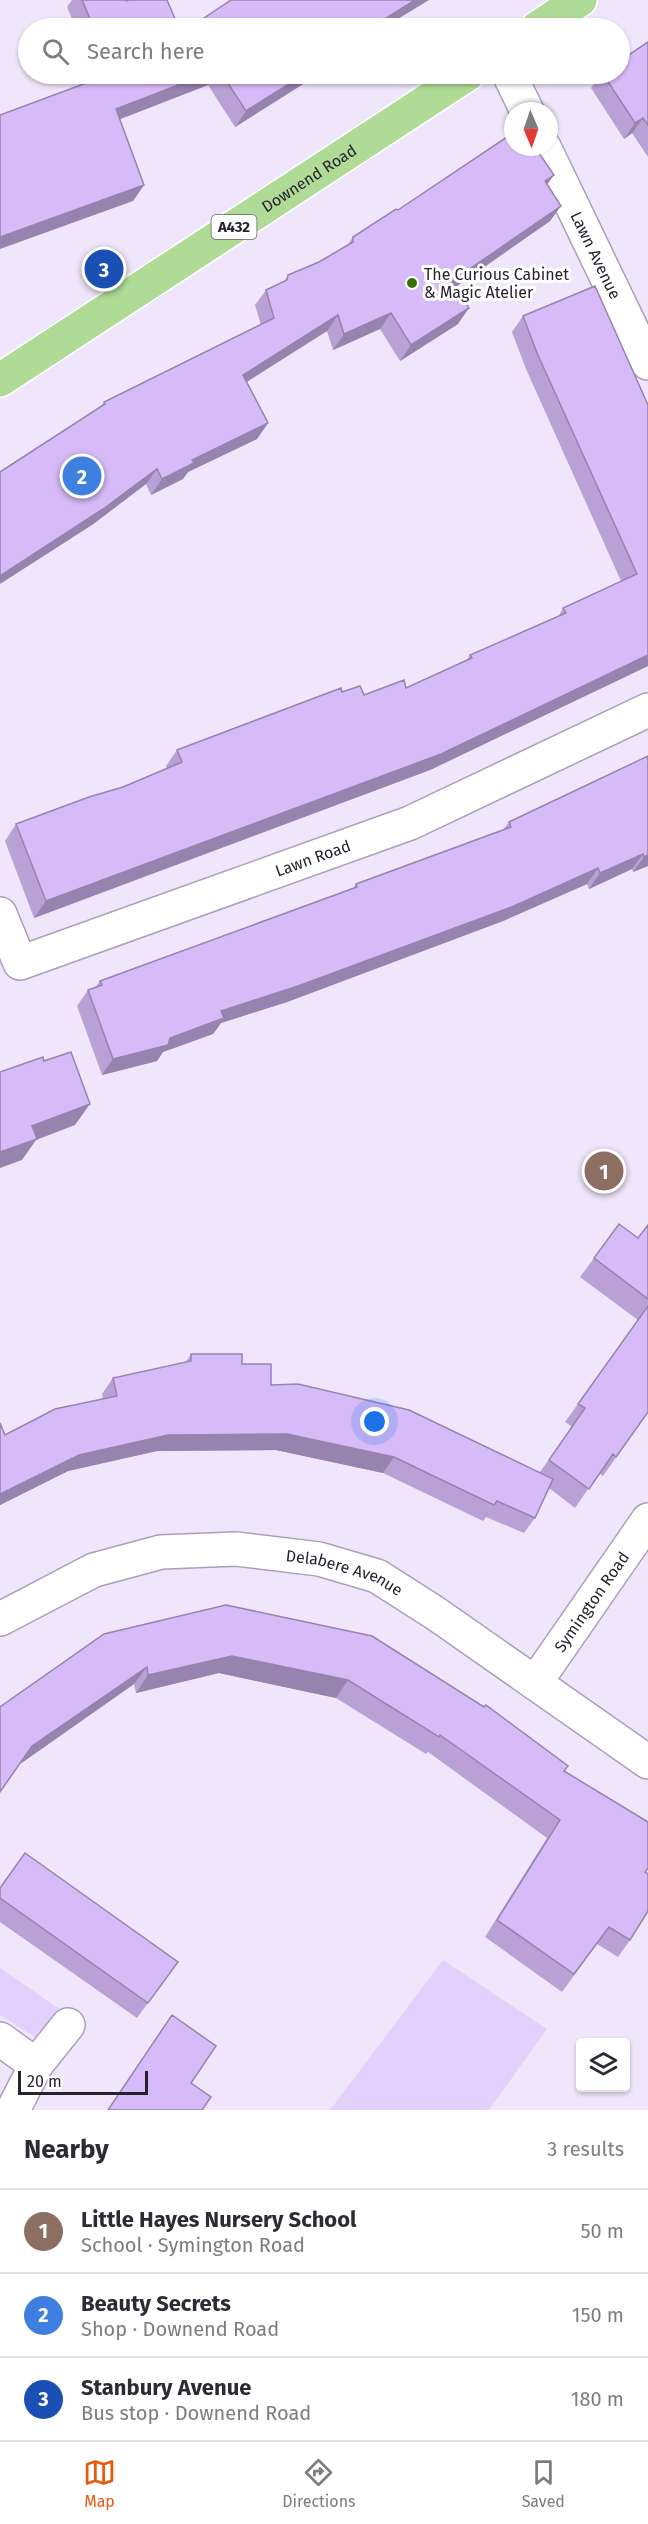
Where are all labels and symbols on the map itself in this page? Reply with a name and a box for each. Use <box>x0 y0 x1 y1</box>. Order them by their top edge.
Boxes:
north arrow <box>504 102 558 156</box>
street label: Downend Road <box>258 140 360 216</box>
street label: Lawn Avenue <box>567 208 625 302</box>
road number: A432 <box>212 215 256 239</box>
pin: 3 <box>84 246 124 292</box>
place label: The Curious Cabinet & Magic Atelier <box>424 265 569 302</box>
marker: The Curious Cabinet & Magic Atelier <box>405 276 419 290</box>
pin: 2 <box>62 454 101 498</box>
street label: Lawn Road <box>273 836 353 880</box>
pin: 1 <box>584 1148 624 1194</box>
your location <box>360 1407 389 1436</box>
street label: Delabere Avenue <box>285 1546 406 1599</box>
street label: Symington Road <box>550 1548 633 1655</box>
scale bar <box>18 2068 148 2096</box>

